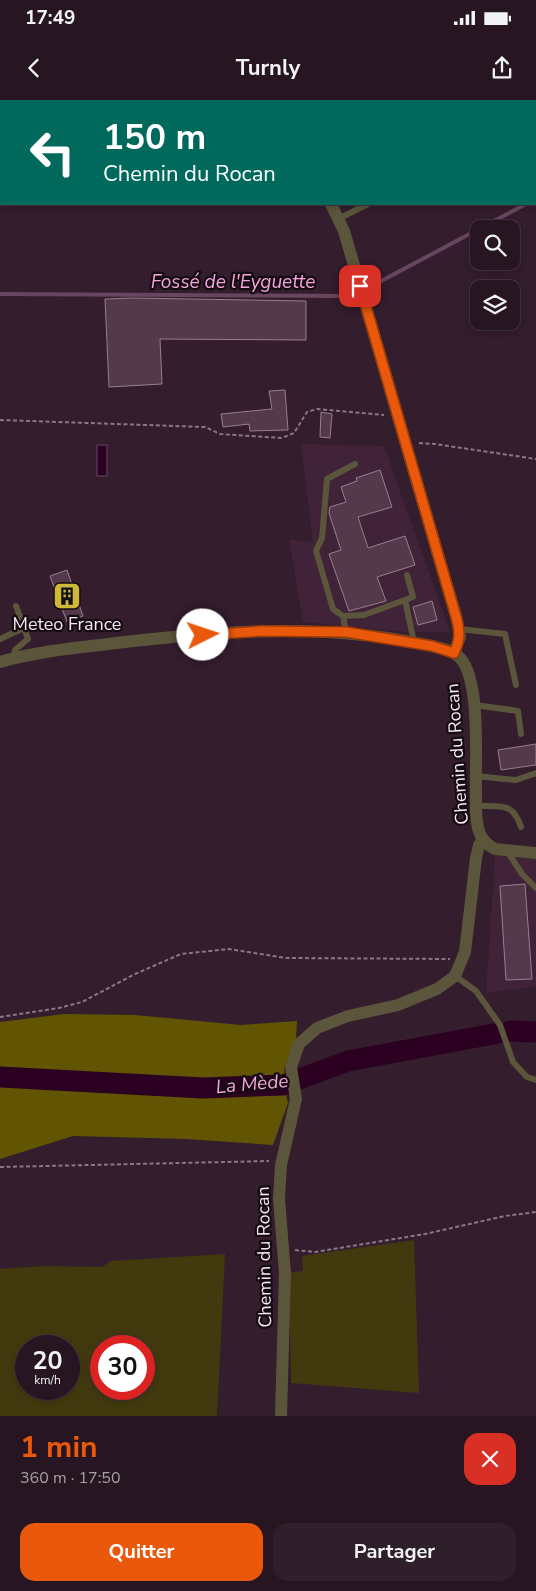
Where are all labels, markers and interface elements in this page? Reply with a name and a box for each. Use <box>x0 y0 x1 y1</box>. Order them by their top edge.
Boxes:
text: 17:49 <box>25 5 75 31</box>
text: Turnly <box>236 53 300 83</box>
icon: back <box>20 54 48 82</box>
icon: share <box>488 54 516 82</box>
text: 150 m <box>103 114 206 161</box>
icon: left <box>20 120 85 185</box>
text: Chemin du Rocan <box>103 159 276 189</box>
map controls <box>470 220 520 330</box>
button: search <box>470 220 520 270</box>
pin <box>339 265 381 307</box>
water label: Fossé de l'Eyguette <box>151 269 315 295</box>
icon: arrive <box>346 272 374 300</box>
button: layers <box>470 280 520 330</box>
building icon: Meteo France <box>52 581 82 611</box>
position arrow <box>176 608 228 660</box>
place label: Meteo France <box>13 612 121 636</box>
street label: Chemin du Rocan <box>440 683 474 825</box>
water label: La Mède <box>215 1068 289 1100</box>
street label: Chemin du Rocan <box>251 1186 277 1328</box>
speed limit sign: 30 <box>90 1335 155 1400</box>
text: 20 <box>32 1344 63 1378</box>
text: km/h <box>34 1372 61 1388</box>
text: 1 min <box>20 1427 98 1468</box>
button: close <box>464 1433 516 1485</box>
text: 360 m · 17:50 <box>20 1467 121 1489</box>
button: Quitter <box>20 1523 263 1581</box>
button: Partager <box>273 1523 516 1581</box>

